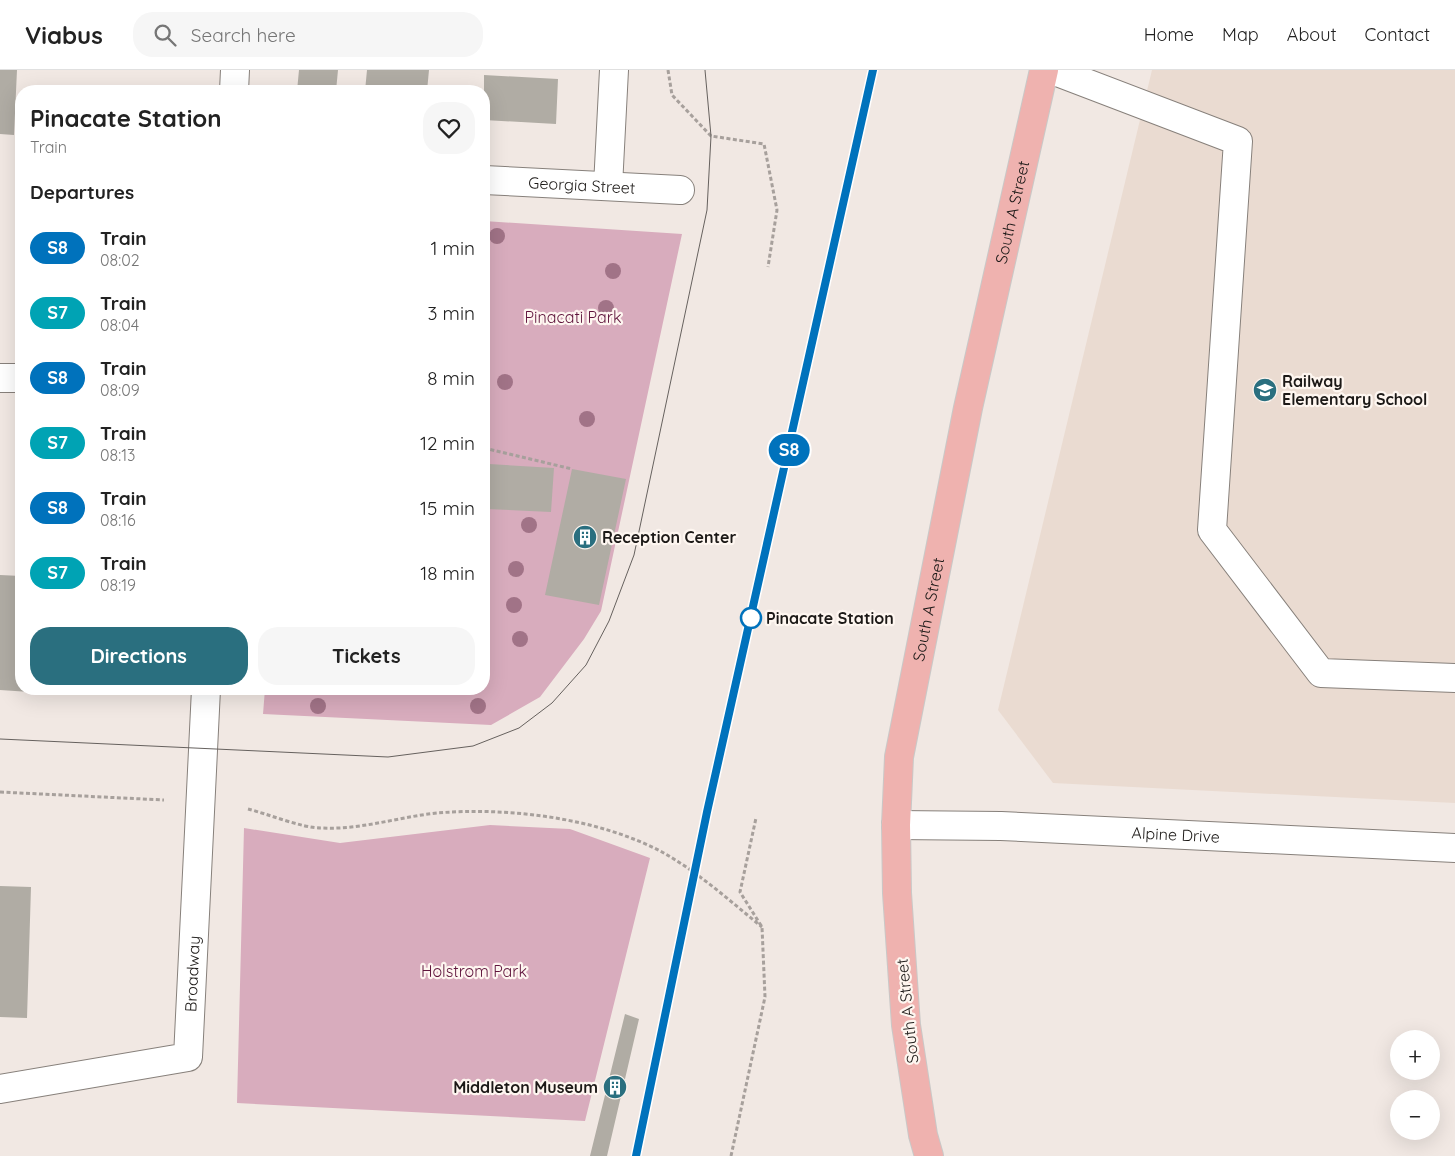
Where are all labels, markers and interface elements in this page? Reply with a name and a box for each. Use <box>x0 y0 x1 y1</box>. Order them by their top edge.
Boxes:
search box <box>133 12 483 57</box>
text: Viabus <box>25 20 103 50</box>
icon: search <box>151 21 179 49</box>
text: Search here <box>191 23 296 47</box>
text: Home <box>1144 23 1194 46</box>
text: Map <box>1222 23 1259 46</box>
text: About <box>1287 23 1337 46</box>
text: Contact <box>1365 23 1430 46</box>
button: heart <box>423 102 475 154</box>
text: Pinacate Station <box>30 103 222 133</box>
text: Train <box>30 137 67 157</box>
street label: South A Street <box>991 159 1033 266</box>
street label: Georgia Street <box>528 172 636 198</box>
text: Departures <box>30 180 134 204</box>
text: Train <box>100 226 147 250</box>
text: S8 <box>47 236 68 259</box>
text: 1 min <box>430 236 475 260</box>
text: 08:02 <box>100 250 140 270</box>
text: Train <box>100 291 147 315</box>
text: S7 <box>47 301 68 324</box>
text: 3 min <box>427 301 475 325</box>
park label: Pinacati Park <box>525 307 621 327</box>
text: 08:04 <box>100 315 139 335</box>
text: Train <box>100 356 147 380</box>
text: S8 <box>47 366 68 389</box>
text: 8 min <box>427 366 475 390</box>
place label: Railway Elementary School <box>1282 371 1427 409</box>
school or university icon: Railway Elementary School <box>1252 377 1278 403</box>
text: 08:09 <box>100 380 140 400</box>
text: Train <box>100 421 147 445</box>
text: S7 <box>47 431 68 454</box>
text: 12 min <box>420 431 475 455</box>
line badge: S8 <box>766 434 812 466</box>
text: S8 <box>779 438 799 461</box>
text: 08:13 <box>100 445 135 465</box>
text: Train <box>100 486 147 510</box>
text: S8 <box>47 496 68 519</box>
text: 15 min <box>420 496 475 520</box>
text: 08:16 <box>100 510 136 530</box>
building icon: Reception Center <box>572 524 598 550</box>
place label: Reception Center <box>602 527 736 547</box>
text: Train <box>100 551 147 575</box>
street label: South A Street <box>908 556 948 663</box>
text: S7 <box>47 561 68 584</box>
text: 18 min <box>420 561 475 585</box>
text: 08:19 <box>100 575 136 595</box>
marker: Pinacate Station <box>740 607 762 629</box>
place label: Pinacate Station <box>766 608 894 628</box>
button: Directions <box>30 627 248 685</box>
button: Tickets <box>258 627 475 685</box>
street label: Alpine Drive <box>1131 822 1220 847</box>
street label: Broadway <box>180 935 204 1012</box>
street label: South A Street <box>892 958 922 1064</box>
park label: Holstrom Park <box>421 961 527 981</box>
map controls <box>1390 1030 1440 1140</box>
button: + <box>1390 1030 1440 1080</box>
building icon: Middleton Museum <box>602 1074 628 1100</box>
place label: Middleton Museum <box>453 1077 598 1097</box>
button: − <box>1390 1090 1440 1140</box>

